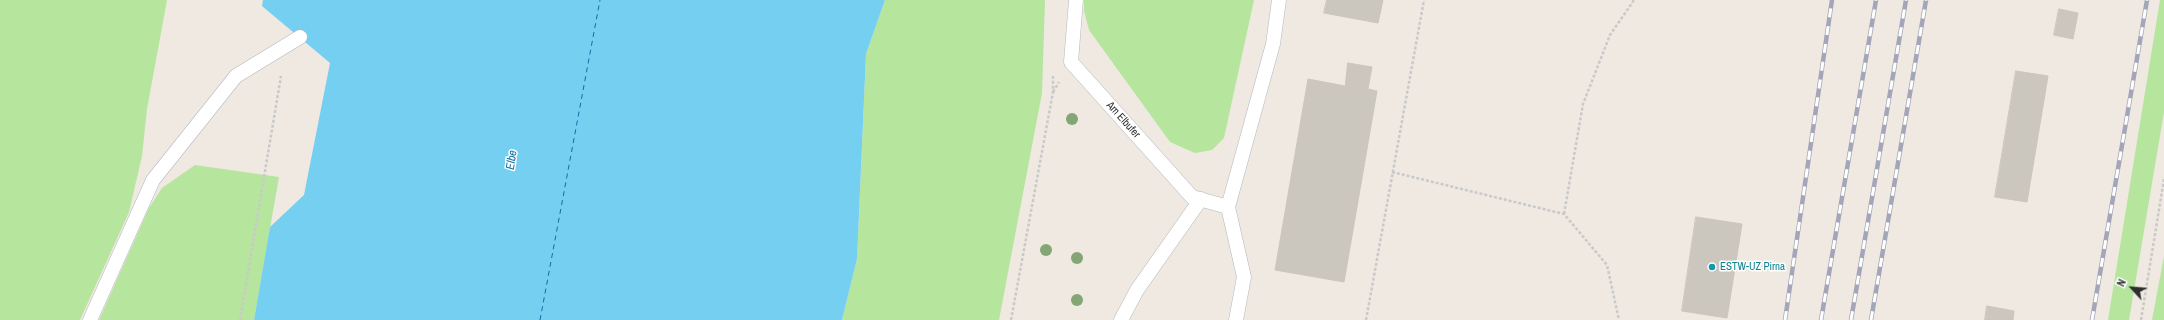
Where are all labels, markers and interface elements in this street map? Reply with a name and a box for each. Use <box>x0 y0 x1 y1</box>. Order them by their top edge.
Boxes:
street label: Am Elbufer <box>1103 99 1143 141</box>
water label: Elbe <box>503 149 521 171</box>
place label: ESTW-UZ Pirna <box>1720 260 1785 274</box>
marker: ESTW-UZ Pirna <box>1707 262 1717 272</box>
north arrow <box>2112 268 2152 308</box>
text: N <box>2113 277 2129 289</box>

